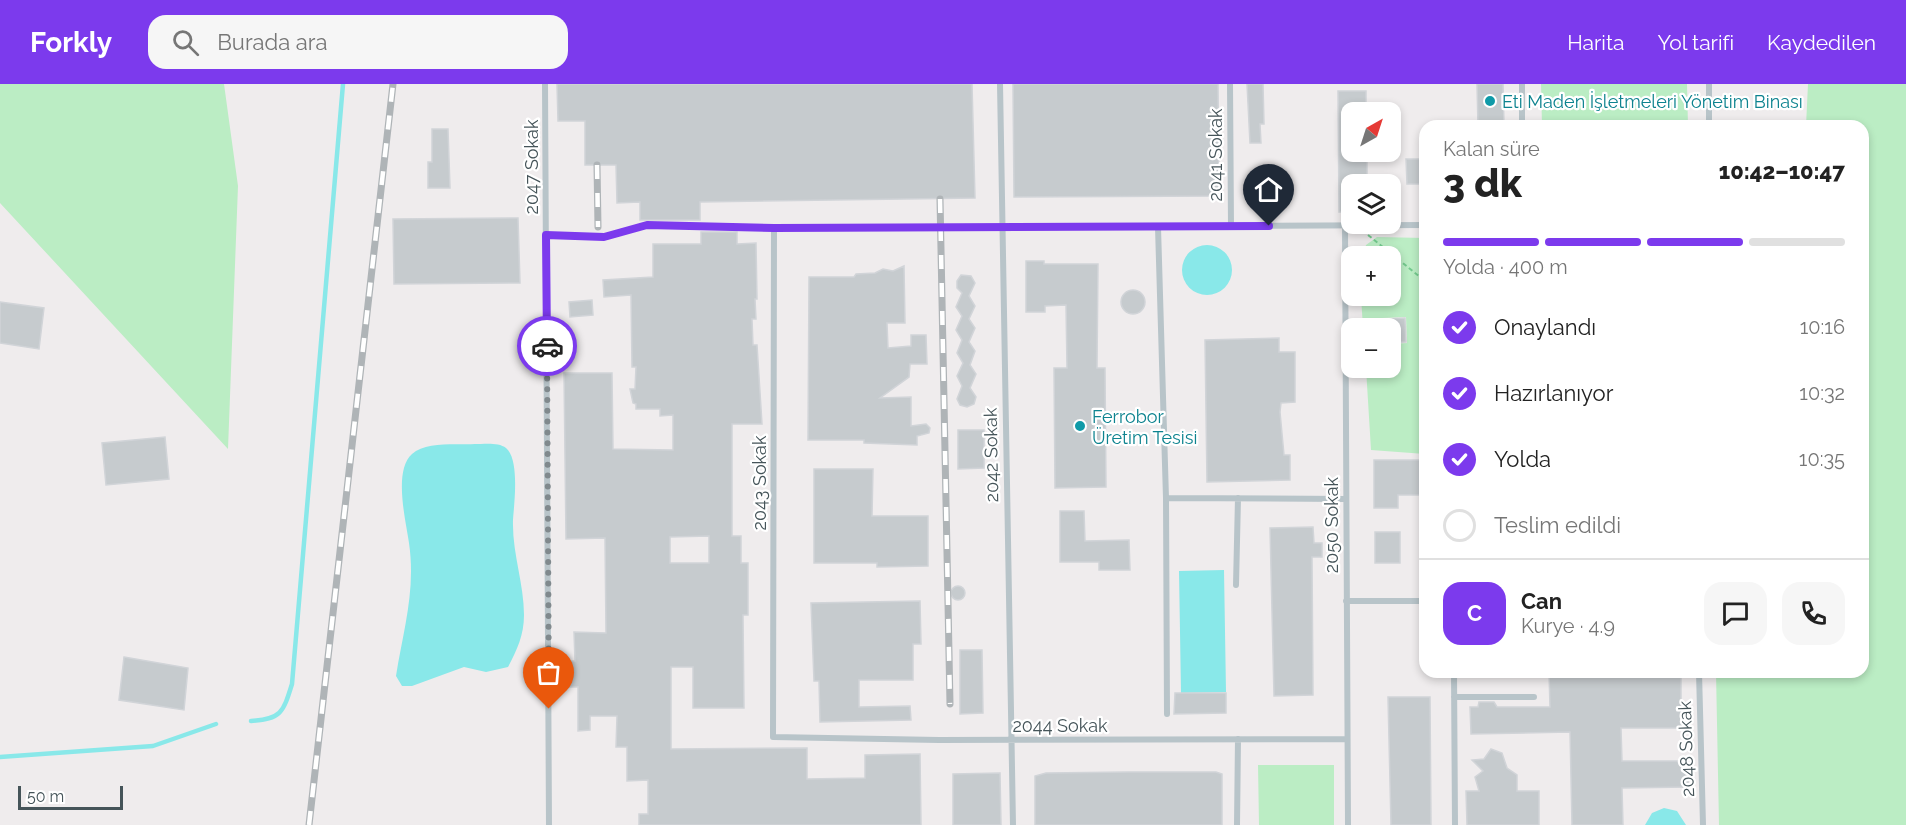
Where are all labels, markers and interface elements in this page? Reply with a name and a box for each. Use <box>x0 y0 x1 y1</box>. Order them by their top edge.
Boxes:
search box <box>148 15 568 69</box>
text: Forkly <box>30 26 112 59</box>
icon: search <box>169 26 202 59</box>
text: Burada ara <box>217 29 328 55</box>
text: Harita <box>1567 30 1624 55</box>
text: Yol tarifi <box>1657 30 1734 55</box>
text: Kaydedilen <box>1767 30 1876 55</box>
place label: Eti Maden İşletmeleri Yönetim Binası <box>1502 91 1803 112</box>
marker: Eti Maden İşletmeleri Yönetim Binası <box>1483 94 1497 108</box>
north arrow <box>1341 102 1401 162</box>
map controls <box>1341 102 1401 378</box>
street label: 2041 Sokak <box>1205 108 1226 202</box>
street label: 2047 Sokak <box>521 119 542 214</box>
text: Kalan süre <box>1443 137 1540 161</box>
text: 10:42–10:47 <box>1719 158 1845 184</box>
text: 3 dk <box>1443 160 1522 206</box>
pin <box>1243 164 1294 226</box>
icon: home <box>1252 173 1285 206</box>
button: layers <box>1341 174 1401 234</box>
button: + <box>1341 246 1401 306</box>
text: Yolda · 400 m <box>1443 255 1568 279</box>
icon: check <box>1443 311 1476 344</box>
text: Onaylandı <box>1494 314 1596 340</box>
text: 10:16 <box>1800 315 1845 339</box>
courier <box>517 316 577 376</box>
button: − <box>1341 318 1401 378</box>
icon: car <box>531 330 564 363</box>
icon: check <box>1443 377 1476 410</box>
text: Hazırlanıyor <box>1494 380 1613 406</box>
text: 10:32 <box>1799 381 1845 405</box>
place label: Ferrobor Üretim Tesisi <box>1092 406 1197 448</box>
street label: 2042 Sokak <box>980 407 1002 503</box>
marker: Ferrobor Üretim Tesisi <box>1073 419 1087 433</box>
street label: 2043 Sokak <box>749 435 770 530</box>
icon: check <box>1443 443 1476 476</box>
text: Yolda <box>1494 446 1551 472</box>
text: 10:35 <box>1799 447 1845 471</box>
street label: 2050 Sokak <box>1321 476 1342 573</box>
text: Teslim edildi <box>1494 512 1621 538</box>
button: chat <box>1704 582 1767 645</box>
button: phone <box>1782 582 1845 645</box>
text: Can <box>1521 588 1562 614</box>
text: C <box>1467 600 1482 626</box>
text: Kurye · 4.9 <box>1521 614 1615 638</box>
pin <box>523 647 574 709</box>
icon: bag <box>532 656 565 689</box>
street label: 2048 Sokak <box>1674 700 1698 797</box>
street label: 2044 Sokak <box>1012 715 1108 736</box>
scale bar <box>18 783 123 810</box>
text: 50 m <box>27 787 64 806</box>

